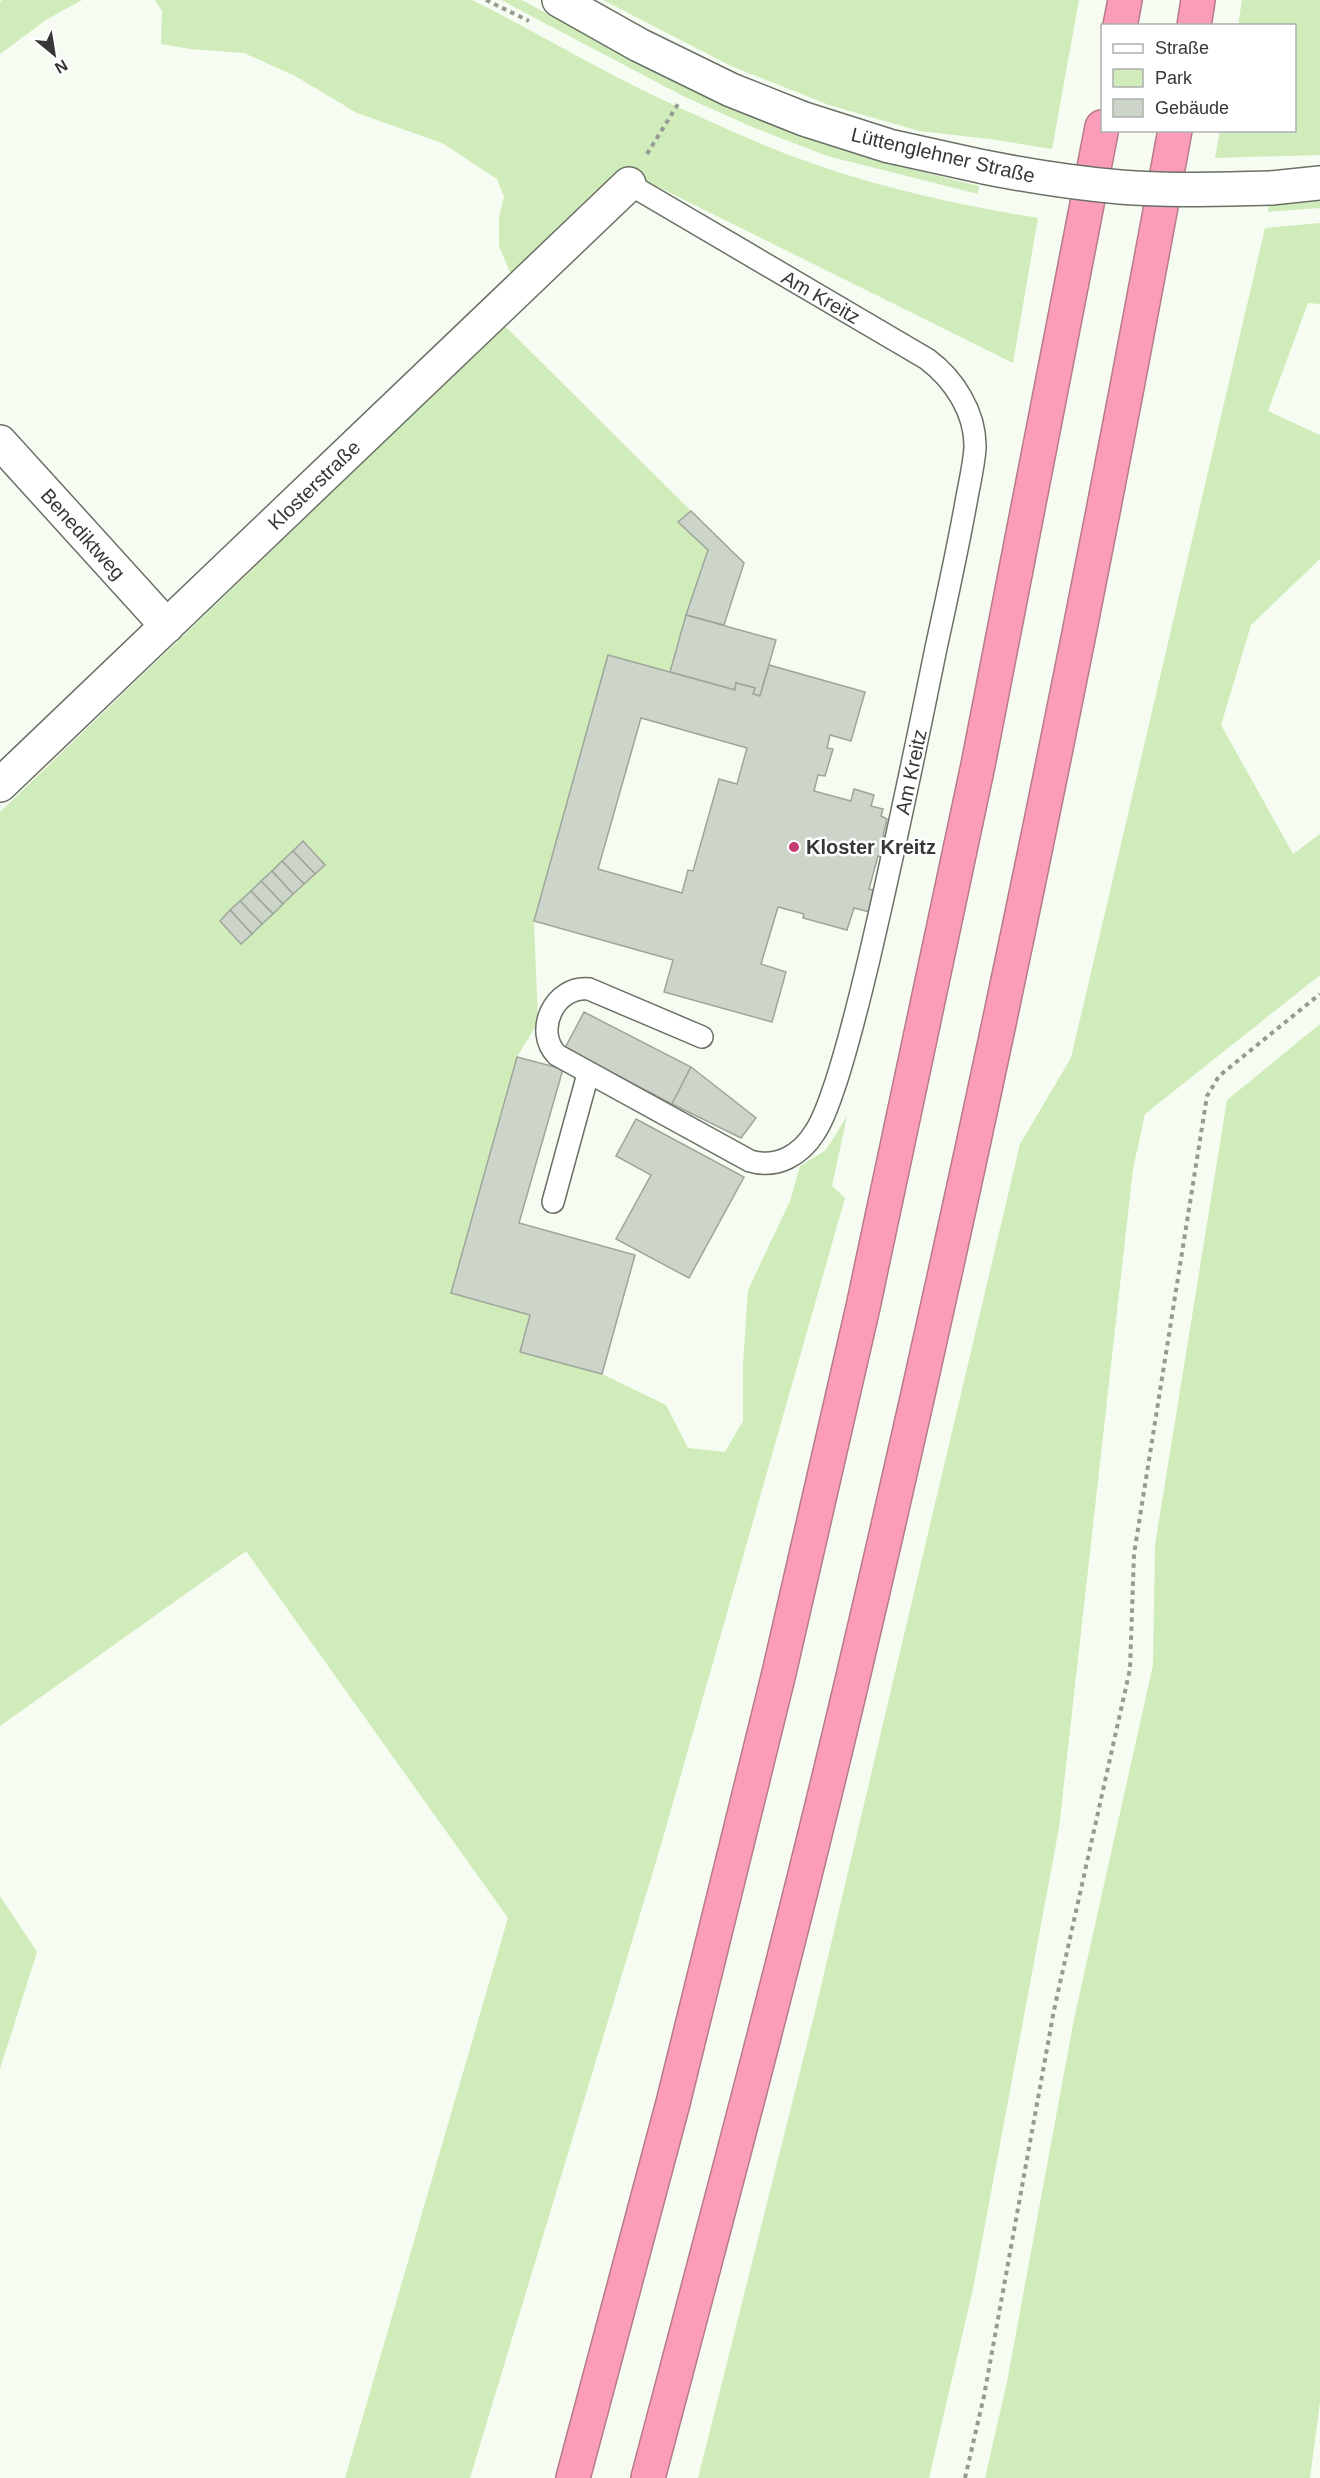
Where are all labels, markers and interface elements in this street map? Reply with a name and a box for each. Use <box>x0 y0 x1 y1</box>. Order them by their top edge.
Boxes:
north arrow <box>24 24 84 84</box>
legend <box>1101 24 1296 132</box>
text: Straße <box>1155 38 1209 58</box>
text: N <box>52 56 71 77</box>
text: Park <box>1155 68 1193 88</box>
text: Gebäude <box>1155 98 1229 118</box>
street label: Lüttenglehner Straße <box>849 123 1037 187</box>
street label: Am Kreitz <box>778 266 864 328</box>
street label: Klosterstraße <box>264 436 364 534</box>
street label: Benediktweg <box>37 484 129 584</box>
street label: Am Kreitz <box>891 727 931 817</box>
place label: Kloster Kreitz <box>806 836 936 858</box>
marker: Kloster Kreitz <box>787 840 801 854</box>

